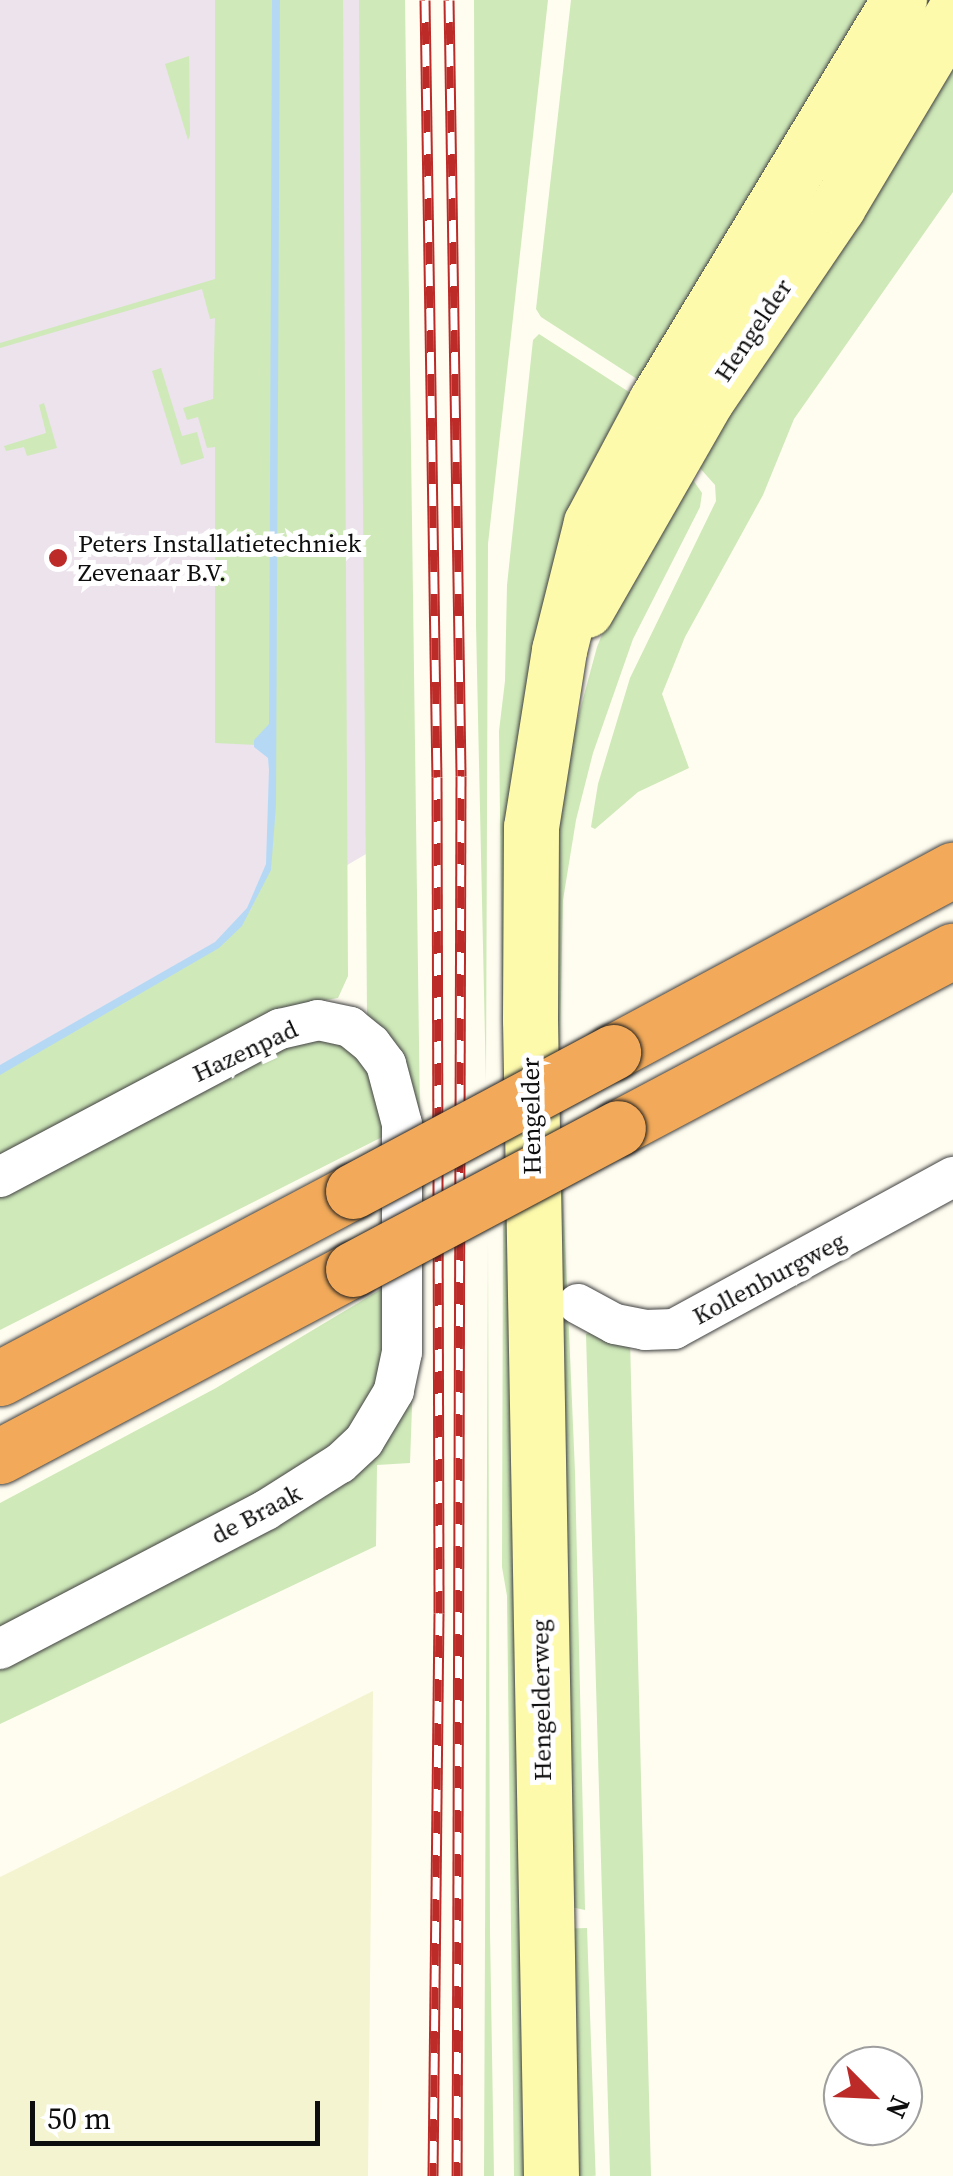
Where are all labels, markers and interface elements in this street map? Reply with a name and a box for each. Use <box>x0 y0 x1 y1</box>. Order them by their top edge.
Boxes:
street label: Hengelder <box>708 273 798 387</box>
place label: Peters Installatietechniek Zevenaar B.V. <box>78 529 361 588</box>
marker: Peters Installatietechniek Zevenaar B.V. <box>47 547 69 569</box>
street label: Hazenpad <box>188 1014 302 1088</box>
street label: Hengelder <box>515 1057 547 1175</box>
street label: Kollenburgweg <box>687 1225 851 1331</box>
street label: de Braak <box>206 1478 306 1550</box>
street label: Hengelderweg <box>525 1619 557 1781</box>
north arrow <box>823 2046 923 2146</box>
scale bar <box>35 2081 325 2143</box>
text: N <box>877 2090 920 2124</box>
text: 50 m <box>47 2098 111 2139</box>

